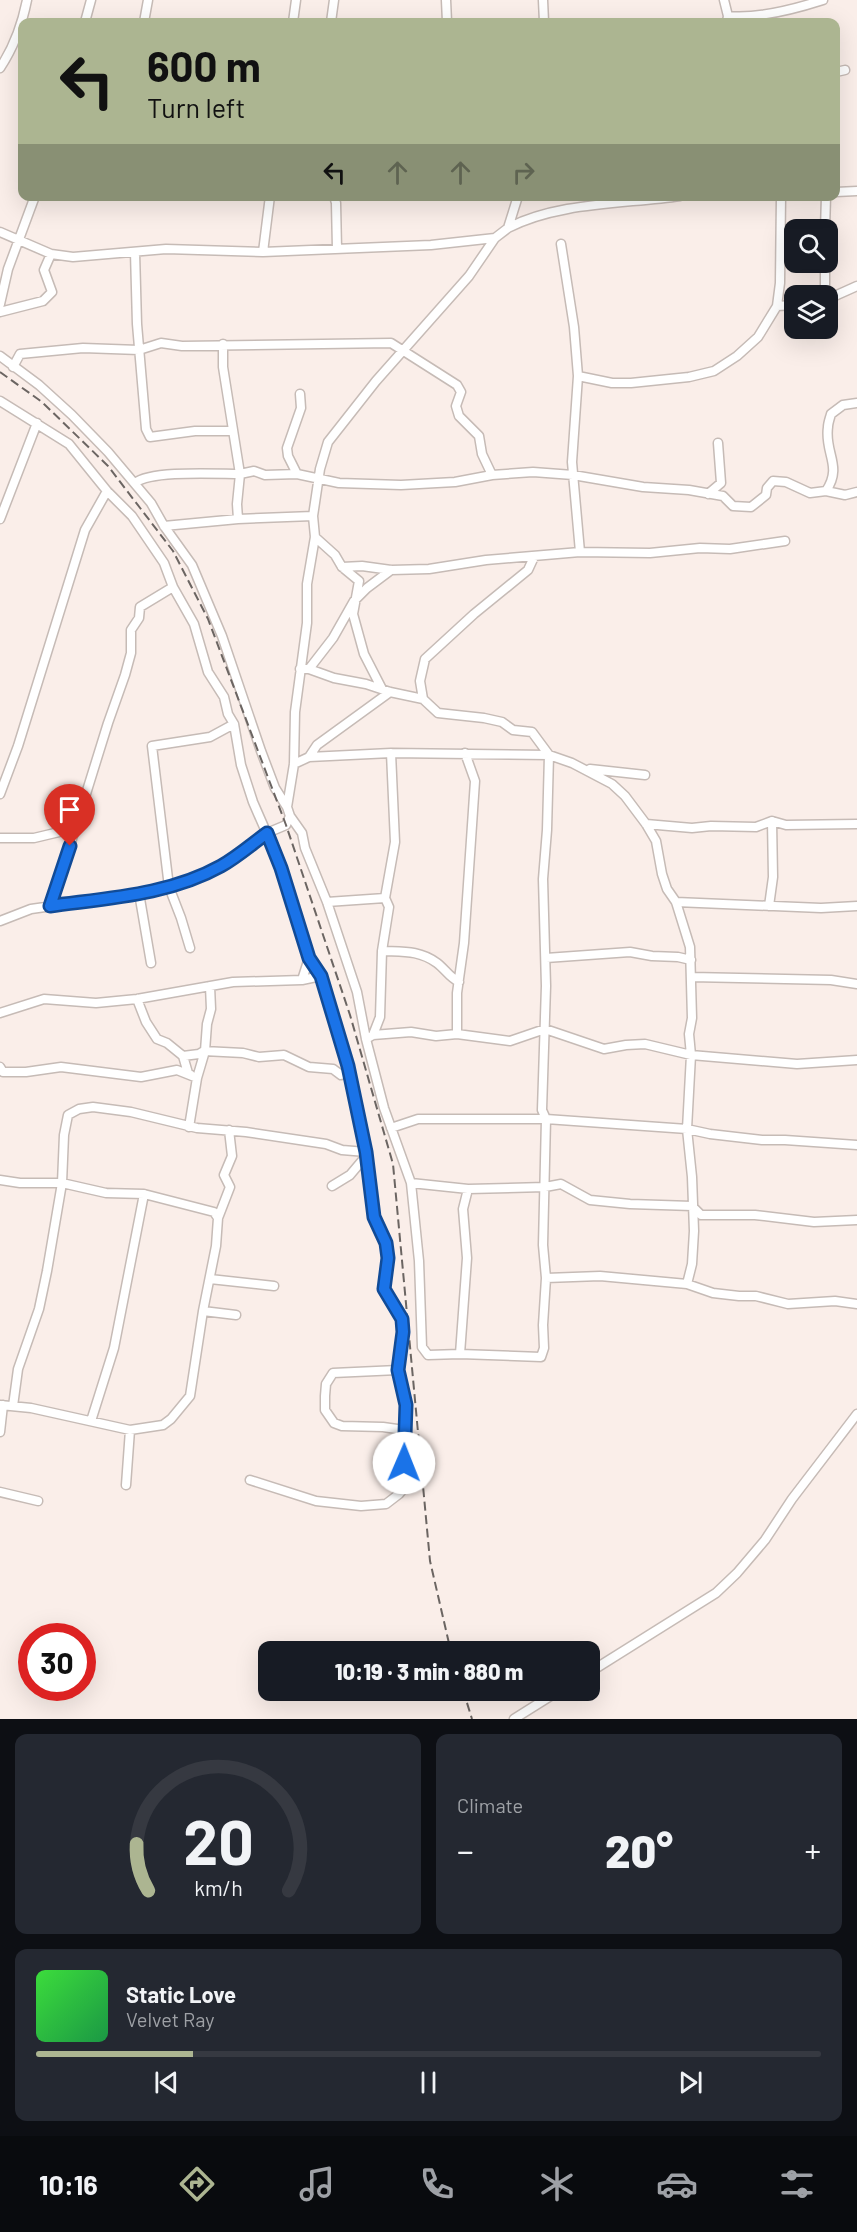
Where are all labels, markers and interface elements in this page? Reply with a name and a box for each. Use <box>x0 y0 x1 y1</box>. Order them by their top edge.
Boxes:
text: 600 m <box>147 40 261 90</box>
icon: left <box>48 42 126 120</box>
text: Turn left <box>147 91 245 123</box>
icon: left <box>318 156 351 189</box>
icon: ahead <box>381 156 414 189</box>
icon: ahead <box>444 156 477 189</box>
icon: right <box>507 156 540 189</box>
map controls <box>784 219 838 339</box>
button: search <box>784 219 838 273</box>
button: layers <box>784 285 838 339</box>
pin <box>44 784 95 846</box>
icon: arrive <box>53 793 86 826</box>
position arrow <box>372 1431 436 1495</box>
speed limit sign: 30 <box>18 1623 96 1701</box>
text: 10:19 · 3 min · 880 m <box>335 1658 523 1684</box>
text: Climate <box>457 1793 523 1817</box>
text: 20 <box>183 1803 253 1877</box>
text: 20° <box>605 1823 673 1877</box>
text: − <box>457 1830 474 1870</box>
text: + <box>805 1830 821 1870</box>
text: km/h <box>194 1875 242 1900</box>
text: Static Love <box>126 1981 236 2007</box>
text: Velvet Ray <box>126 2007 215 2031</box>
icon: previous <box>150 2066 183 2099</box>
icon: pause <box>412 2066 445 2099</box>
icon: next <box>674 2066 707 2099</box>
icon: directions <box>176 2163 218 2205</box>
icon: music <box>296 2163 338 2205</box>
icon: phone <box>416 2163 458 2205</box>
icon: climate <box>536 2163 578 2205</box>
icon: car <box>656 2163 698 2205</box>
icon: filters <box>776 2163 818 2205</box>
text: 10:16 <box>39 2168 98 2200</box>

